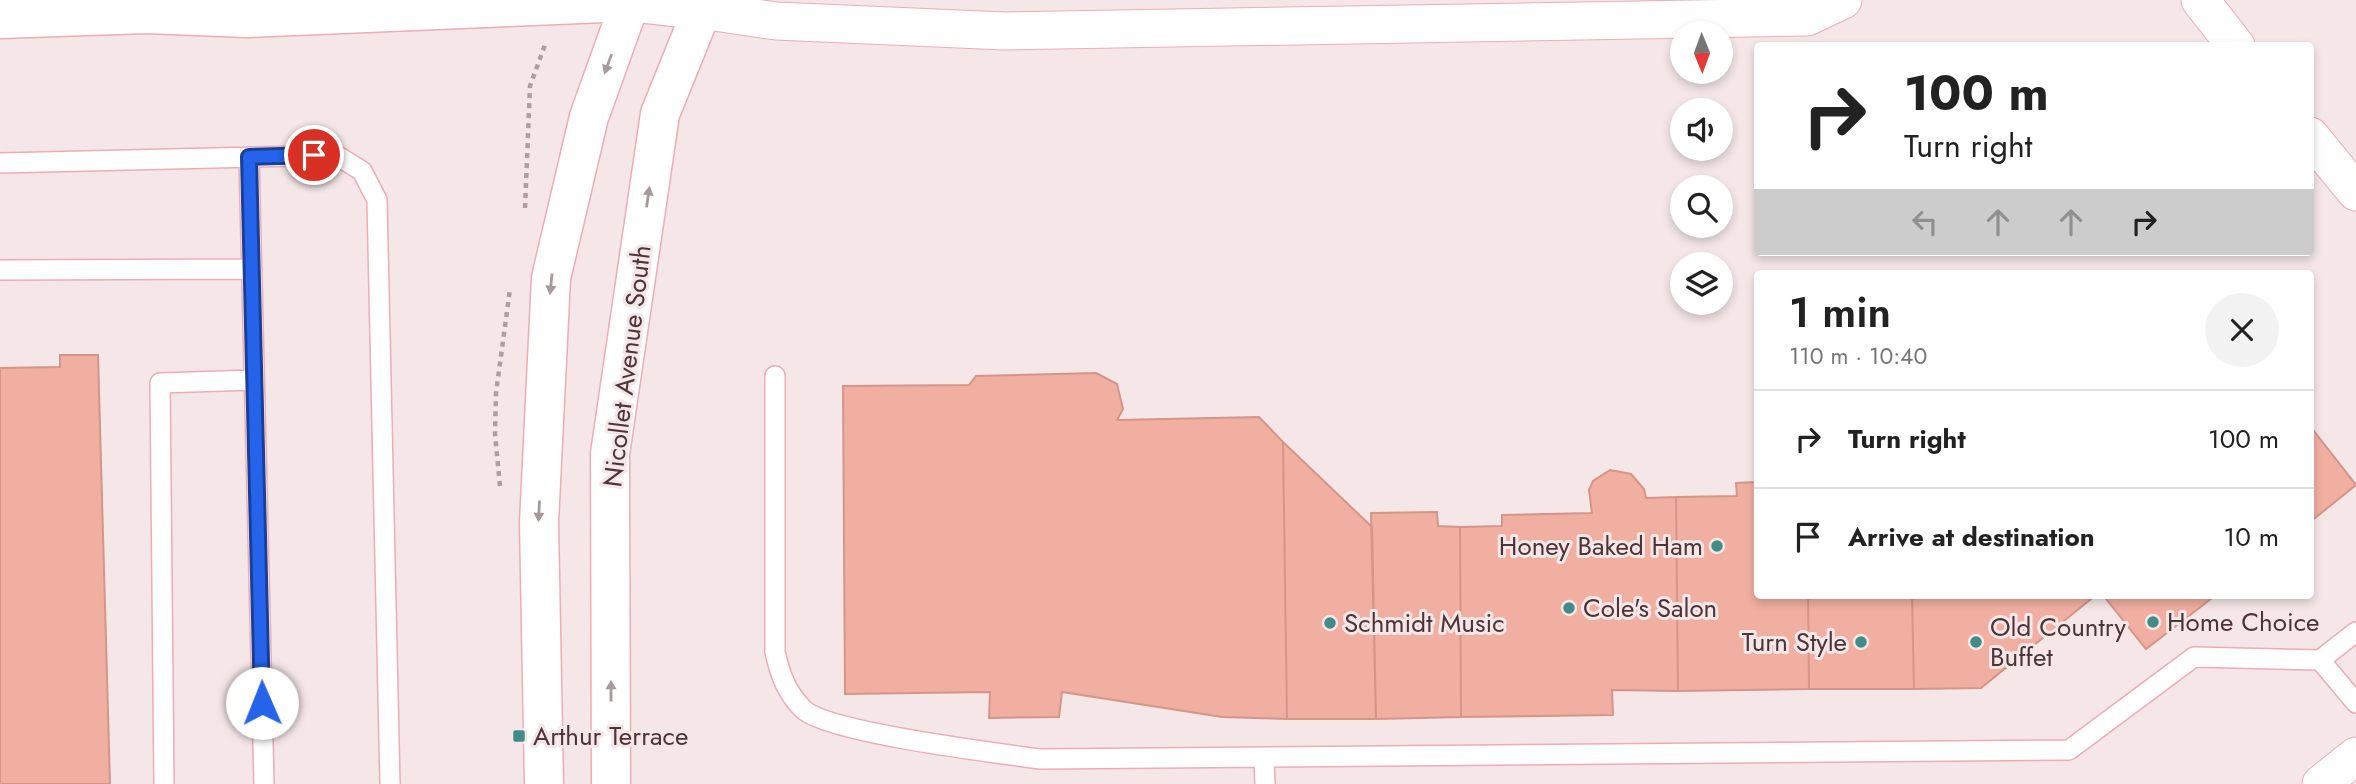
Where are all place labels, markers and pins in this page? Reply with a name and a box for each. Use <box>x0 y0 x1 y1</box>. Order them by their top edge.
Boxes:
pin <box>284 125 344 185</box>
place label: Honey Baked Ham <box>1499 527 1703 565</box>
marker: Honey Baked Ham <box>1709 538 1725 554</box>
place label: Cole's Salon <box>1583 589 1717 627</box>
marker: Cole's Salon <box>1561 600 1577 616</box>
place label: Home Choice <box>2167 603 2320 641</box>
place label: Schmidt Music <box>1344 604 1505 642</box>
place label: Old Country Buffet <box>1990 608 2126 676</box>
marker: Home Choice <box>2145 614 2161 630</box>
marker: Schmidt Music <box>1322 615 1338 631</box>
place label: Turn Style <box>1742 623 1847 661</box>
marker: Turn Style <box>1853 634 1869 650</box>
marker: Old Country Buffet <box>1968 634 1984 650</box>
place label: Arthur Terrace <box>533 717 688 755</box>
marker: Arthur Terrace <box>511 728 527 744</box>

